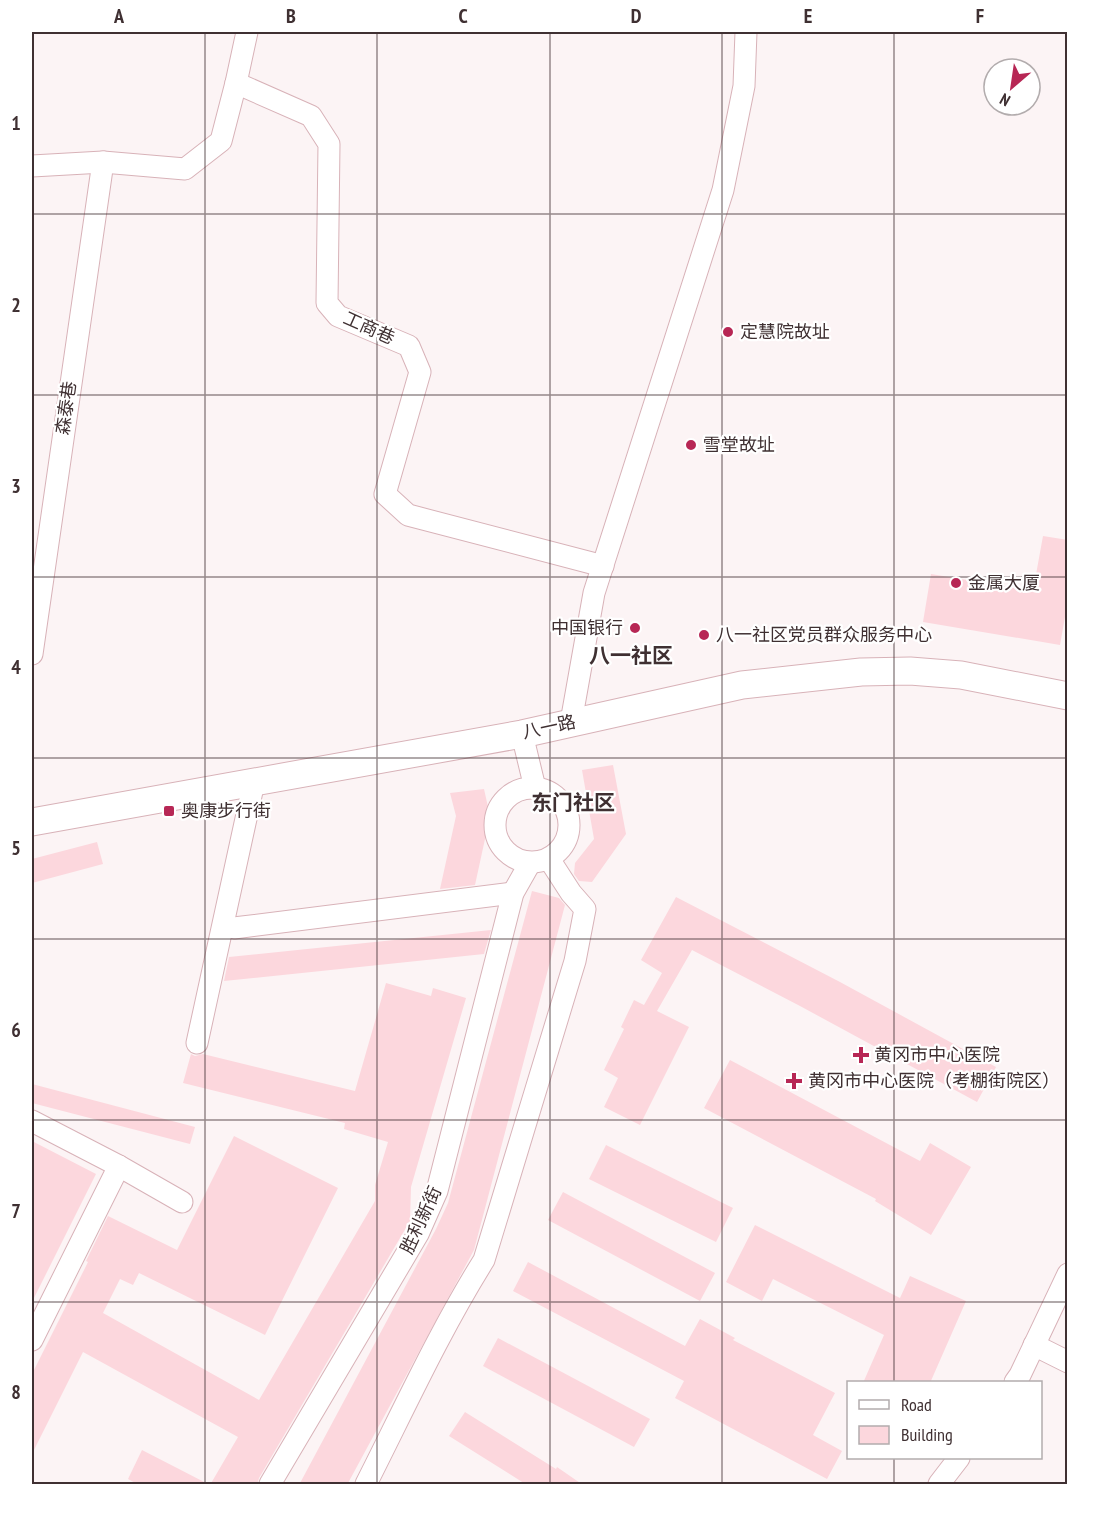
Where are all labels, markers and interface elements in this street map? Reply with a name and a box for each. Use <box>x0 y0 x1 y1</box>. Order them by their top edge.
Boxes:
text: A <box>113 3 125 29</box>
text: B <box>286 3 296 29</box>
text: C <box>458 3 468 29</box>
text: D <box>631 3 642 29</box>
text: E <box>804 3 812 29</box>
text: F <box>976 3 984 29</box>
north arrow <box>982 57 1042 117</box>
text: N <box>996 89 1013 111</box>
text: 1 <box>11 110 21 136</box>
text: 2 <box>11 292 21 318</box>
street label: 工商巷 <box>340 306 399 349</box>
place label: 定慧院故址 <box>740 320 830 343</box>
marker: 定慧院故址 <box>721 325 735 339</box>
street label: 森泰巷 <box>50 380 81 436</box>
place label: 雪堂故址 <box>703 433 775 456</box>
marker: 雪堂故址 <box>684 438 698 452</box>
text: 3 <box>11 473 21 499</box>
place label: 金属大厦 <box>968 571 1040 594</box>
marker: 金属大厦 <box>949 576 963 590</box>
place label: 中国银行 <box>551 616 623 639</box>
marker: 中国银行 <box>628 621 642 635</box>
place label: 八一社区党员群众服务中心 <box>716 623 932 646</box>
marker: 八一社区党员群众服务中心 <box>697 628 711 642</box>
district label: 八一社区 <box>589 642 673 669</box>
text: 4 <box>11 654 21 680</box>
street label: 八一路 <box>520 710 578 743</box>
district label: 东门社区 <box>531 789 615 816</box>
place label: 奥康步行街 <box>181 799 271 822</box>
marker: 奥康步行街 <box>162 804 176 818</box>
text: 5 <box>11 835 21 861</box>
text: 6 <box>11 1017 21 1043</box>
place label: 黄冈市中心医院 <box>874 1043 1000 1066</box>
marker: 黄冈市中心医院 <box>852 1046 870 1064</box>
place label: 黄冈市中心医院（考棚街院区） <box>808 1069 1060 1092</box>
marker: 黄冈市中心医院（考棚街院区） <box>785 1072 803 1090</box>
street label: 胜利新街 <box>395 1182 446 1257</box>
text: 7 <box>11 1198 21 1224</box>
text: 8 <box>11 1379 21 1405</box>
legend <box>847 1381 1042 1459</box>
text: Road <box>901 1393 932 1416</box>
text: Building <box>901 1423 953 1446</box>

